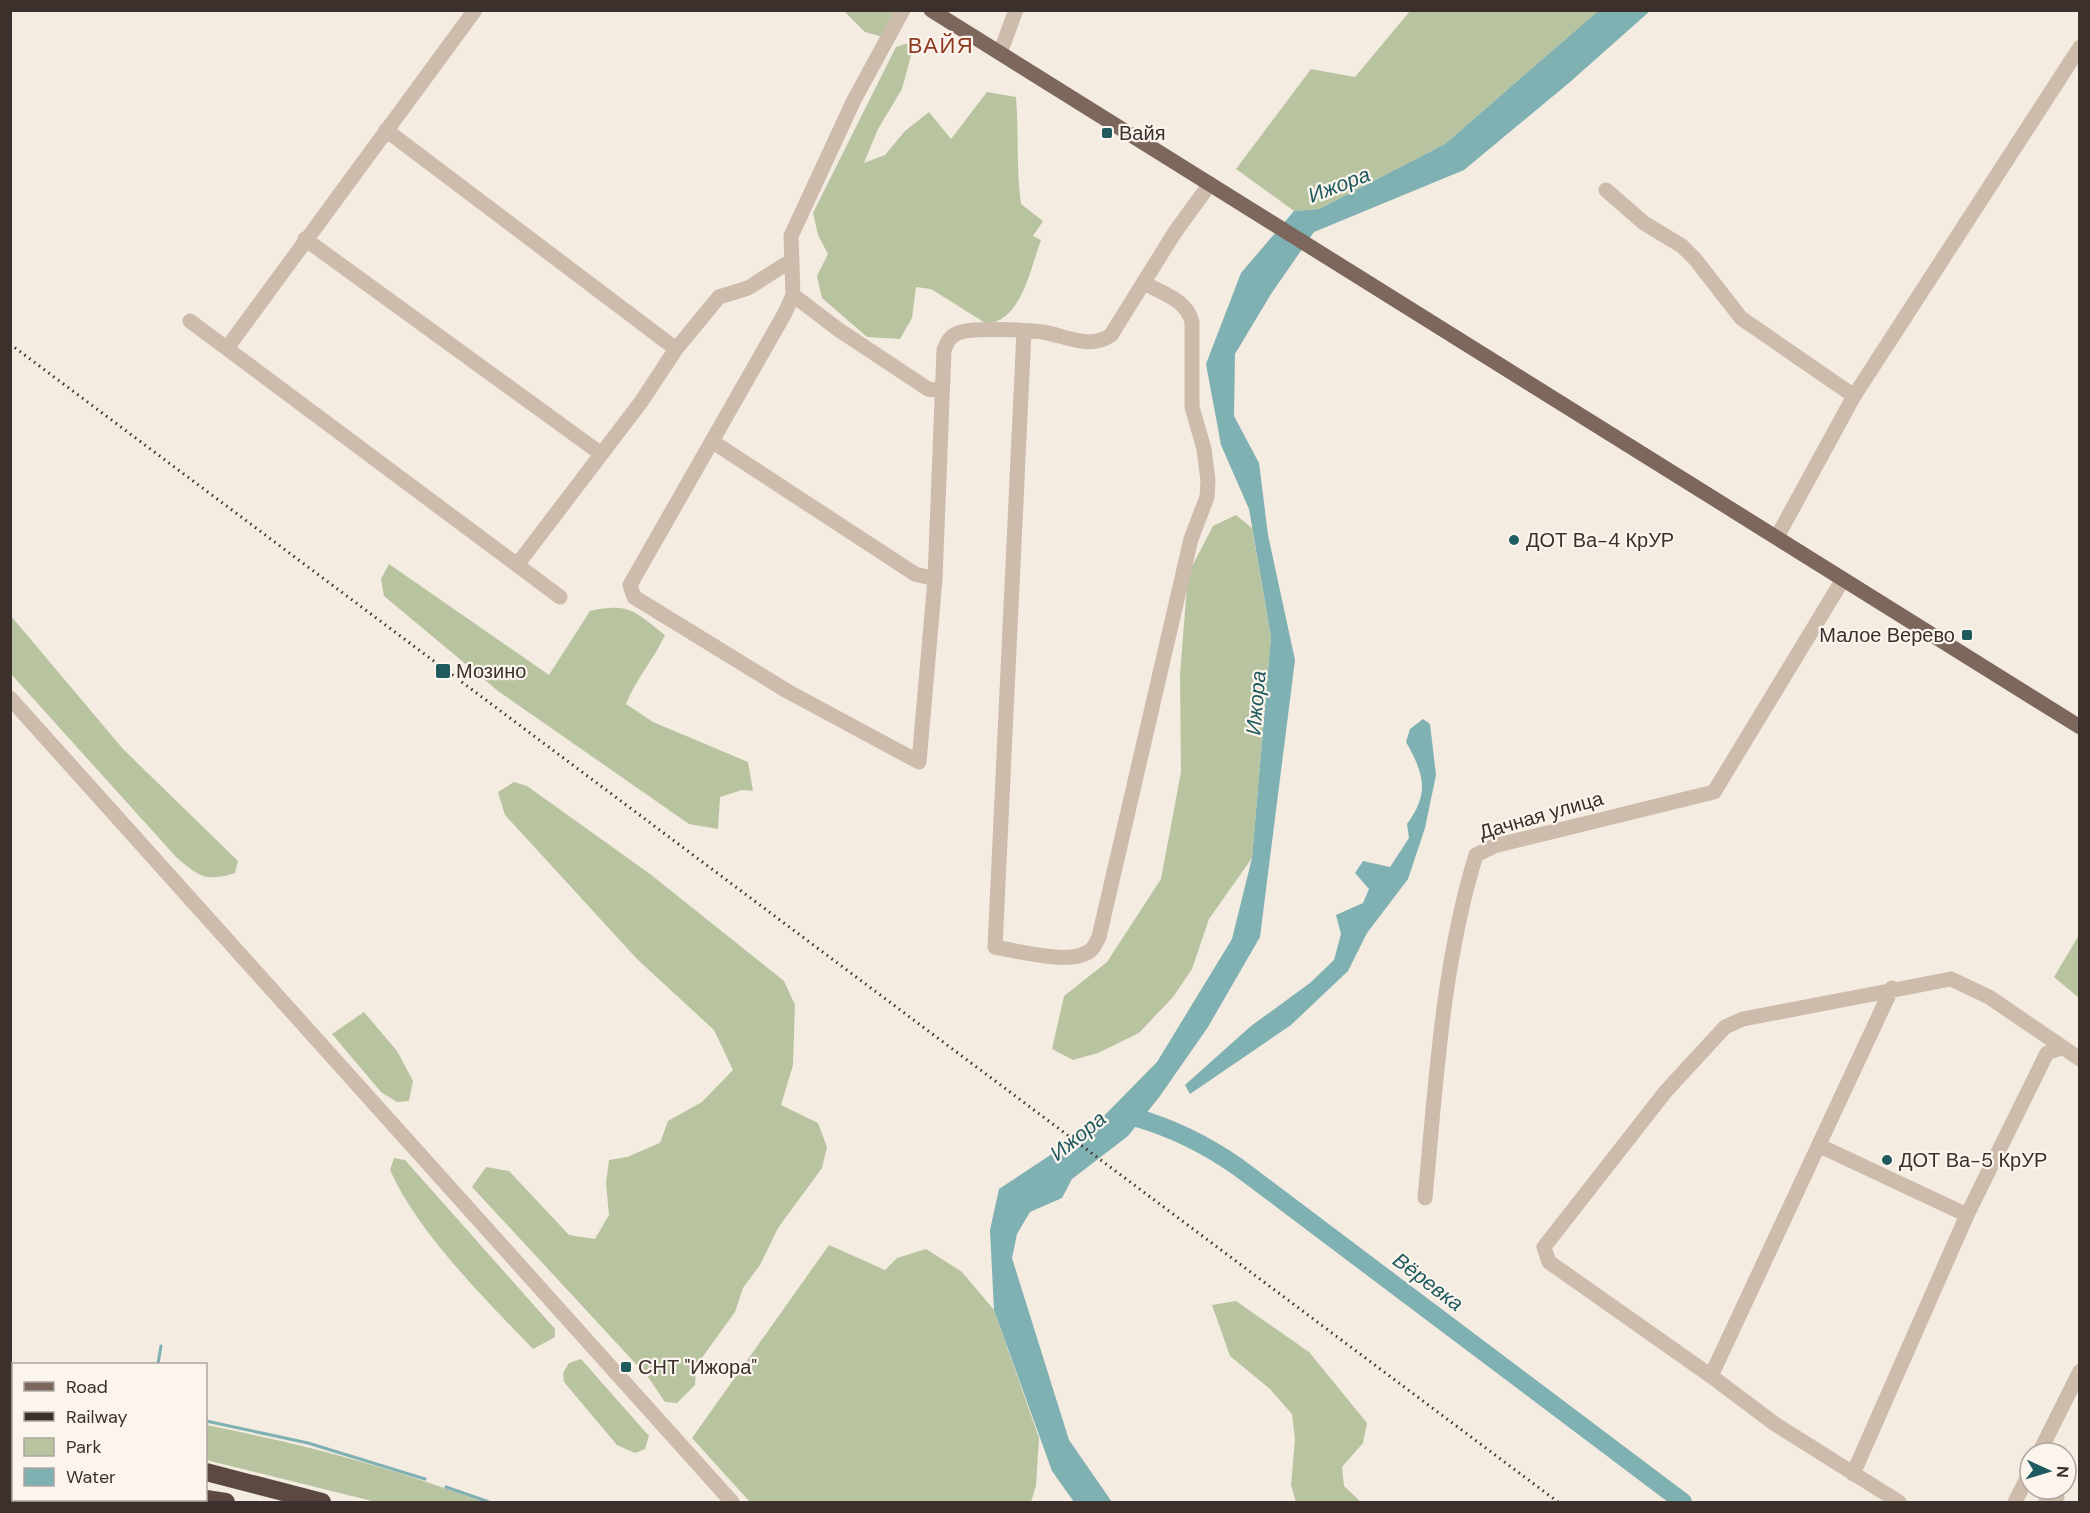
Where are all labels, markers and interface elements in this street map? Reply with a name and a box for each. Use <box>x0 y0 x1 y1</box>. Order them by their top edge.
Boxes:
district label: ВАЙЯ <box>908 31 974 60</box>
place label: Вайя <box>1119 120 1165 146</box>
marker: Вайя <box>1100 126 1114 140</box>
water label: Ижора <box>1304 160 1374 210</box>
place label: ДОТ Ва-4 КрУР <box>1526 527 1674 553</box>
marker: ДОТ Ва-4 КрУР <box>1507 533 1521 547</box>
place label: Малое Верево <box>1819 622 1955 648</box>
marker: Малое Верево <box>1960 628 1974 642</box>
place label: Мозино <box>456 658 526 684</box>
marker: Мозино <box>434 662 452 680</box>
water label: Ижора <box>1239 670 1273 736</box>
street label: Дачная улица <box>1476 785 1607 845</box>
water label: Ижора <box>1044 1105 1112 1167</box>
place label: ДОТ Ва-5 КрУР <box>1899 1147 2047 1173</box>
marker: ДОТ Ва-5 КрУР <box>1880 1153 1894 1167</box>
water label: Вёревка <box>1387 1246 1469 1318</box>
place label: СНТ "Ижора" <box>638 1354 757 1380</box>
marker: СНТ "Ижора" <box>619 1360 633 1374</box>
legend <box>12 1363 207 1501</box>
text: Road <box>66 1375 108 1399</box>
text: Railway <box>66 1405 128 1429</box>
text: Park <box>66 1435 102 1459</box>
north arrow <box>2018 1441 2078 1501</box>
text: Water <box>66 1465 116 1489</box>
text: N <box>2052 1465 2073 1479</box>

